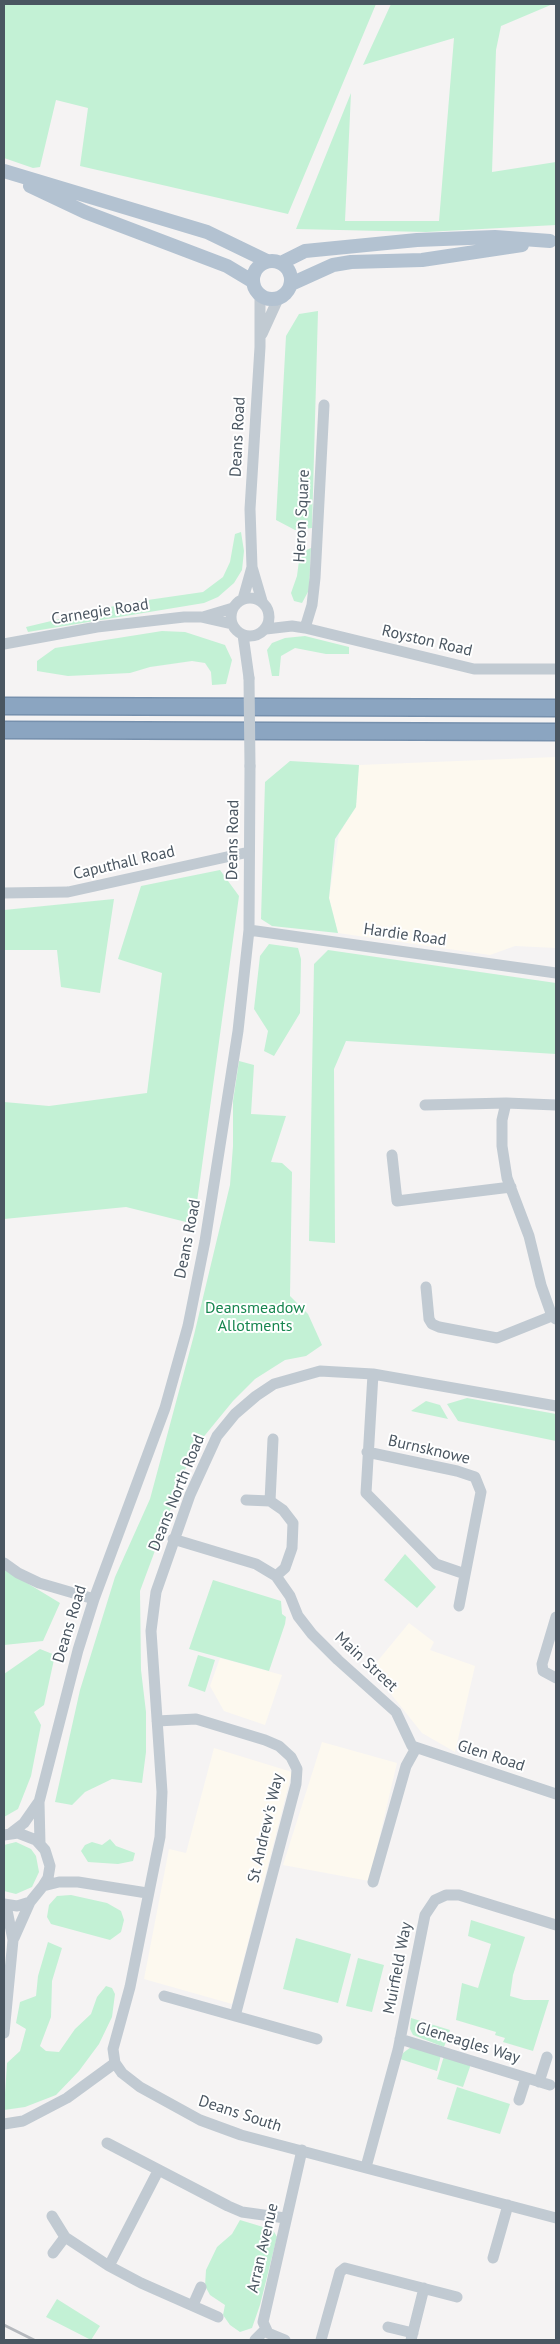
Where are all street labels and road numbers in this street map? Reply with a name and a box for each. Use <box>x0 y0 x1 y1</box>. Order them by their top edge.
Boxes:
street label: Deans Road <box>226 396 250 478</box>
street label: Heron Square <box>290 469 314 563</box>
street label: Carnegie Road <box>50 595 150 629</box>
street label: Royston Road <box>380 621 474 661</box>
street label: Deans Road <box>223 800 243 880</box>
street label: Caputhall Road <box>71 842 177 884</box>
street label: Hardie Road <box>362 920 448 950</box>
street label: Deans Road <box>171 1198 205 1280</box>
street label: Burnsknowe <box>386 1431 472 1469</box>
street label: Deans North Road <box>145 1432 209 1554</box>
street label: Deans Road <box>49 1583 91 1665</box>
street label: Main Street <box>331 1628 401 1696</box>
street label: Glen Road <box>455 1736 527 1776</box>
street label: St Andrew's Way <box>244 1771 288 1885</box>
street label: Muirfield Way <box>380 1920 416 2016</box>
street label: Gleneagles Way <box>414 2018 522 2068</box>
street label: Deans South <box>196 2092 284 2136</box>
street label: Arran Avenue <box>243 2201 283 2295</box>

